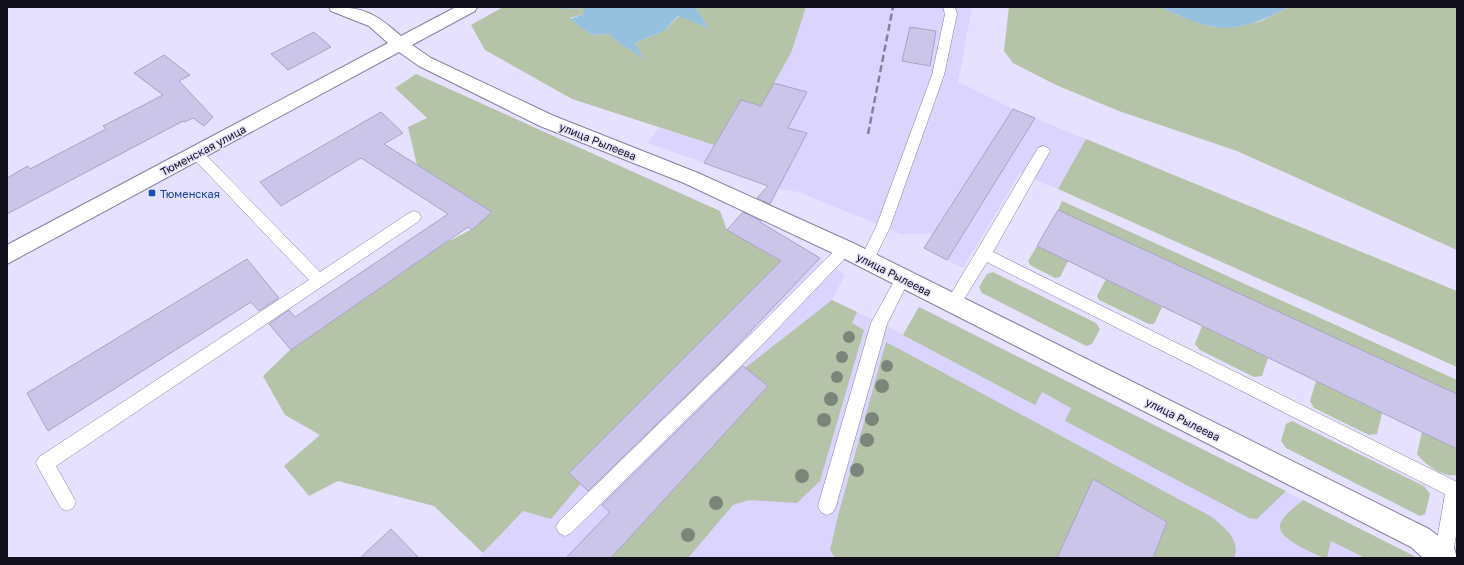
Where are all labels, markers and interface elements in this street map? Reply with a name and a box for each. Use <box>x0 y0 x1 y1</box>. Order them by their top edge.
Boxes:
street label: улица Рылеева <box>558 120 638 162</box>
street label: Тюменская улица <box>158 122 248 178</box>
place label: Тюменская <box>160 187 220 200</box>
marker: Тюменская <box>147 188 157 198</box>
street label: улица Рылеева <box>855 250 933 298</box>
street label: улица Рылеева <box>1144 395 1222 443</box>

